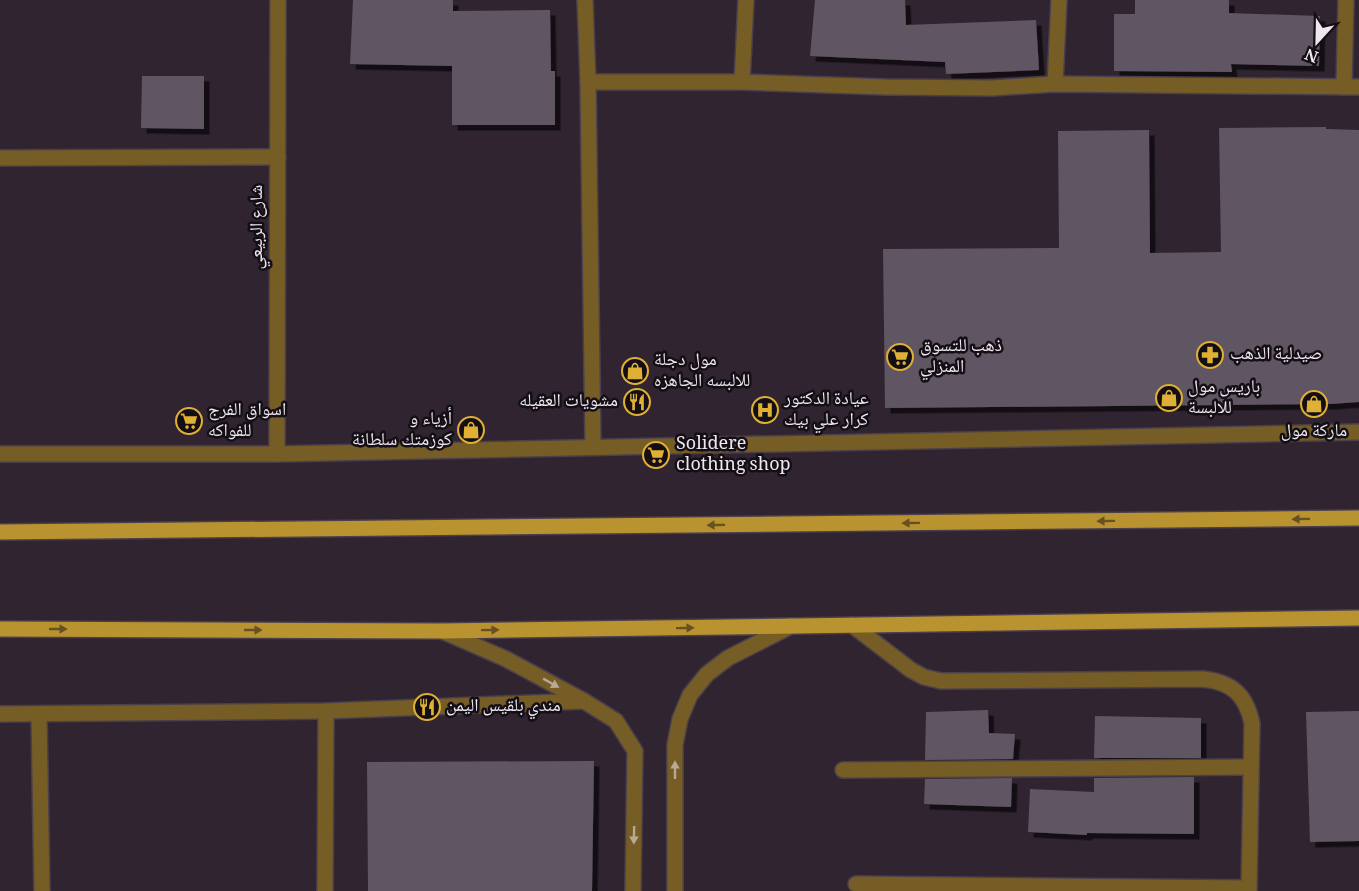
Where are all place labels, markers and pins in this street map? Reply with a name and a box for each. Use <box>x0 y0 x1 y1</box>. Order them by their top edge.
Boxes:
place label: ذهب للتسوق المنزلي <box>920 332 1002 383</box>
pharmacy icon: صيدلية الذهب <box>1195 340 1225 370</box>
place label: صيدلية الذهب <box>1230 340 1322 370</box>
supermarket icon: ذهب للتسوق المنزلي <box>885 342 915 372</box>
place label: مول دجلة للالبسه الجاهزه <box>654 346 750 397</box>
shop icon: مول دجلة للالبسه الجاهزه <box>620 356 650 386</box>
place label: باريس مول للالبسة <box>1188 373 1260 424</box>
shop icon: باريس مول للالبسة <box>1154 383 1184 413</box>
place label: عيادة الدكتور كرار علي بيك <box>783 385 869 436</box>
place label: مشويات العقيله <box>519 387 618 417</box>
restaurant icon: مشويات العقيله <box>622 387 652 417</box>
shop icon: ماركة مول <box>1299 389 1329 419</box>
hospital icon: عيادة الدكتور كرار علي بيك <box>750 395 780 425</box>
place label: اسواق الفرج للفواكه <box>208 396 286 447</box>
place label: أزياء و كوزمتك سلطانة <box>352 405 453 456</box>
supermarket icon: اسواق الفرج للفواكه <box>174 406 204 436</box>
shop icon: أزياء و كوزمتك سلطانة <box>456 415 486 445</box>
place label: ماركة مول <box>1281 417 1347 447</box>
place label: Solidere clothing shop <box>676 430 791 481</box>
supermarket icon: Solidere clothing shop <box>641 440 671 470</box>
restaurant icon: مندي بلقيس اليمن <box>412 692 442 722</box>
place label: مندي بلقيس اليمن <box>446 692 561 722</box>

